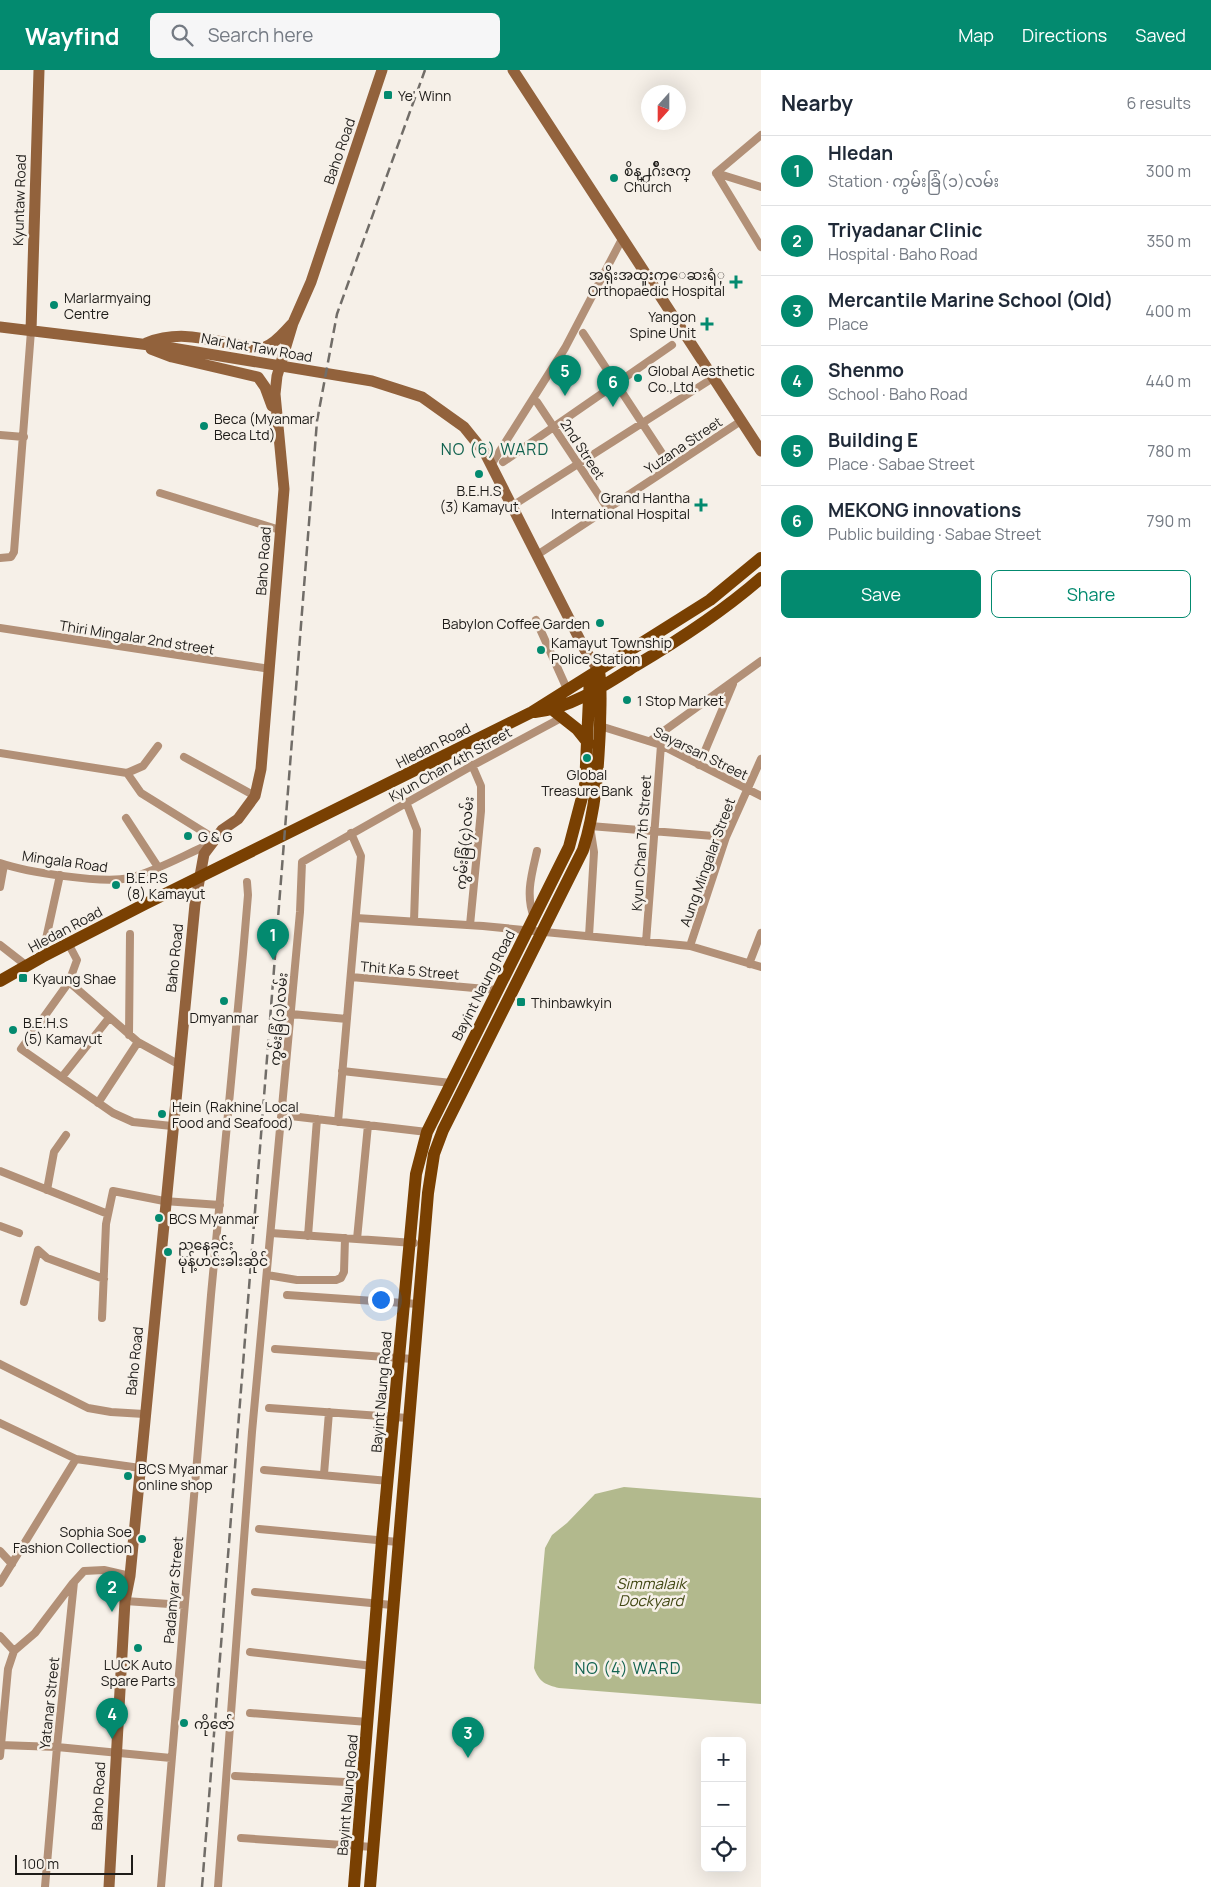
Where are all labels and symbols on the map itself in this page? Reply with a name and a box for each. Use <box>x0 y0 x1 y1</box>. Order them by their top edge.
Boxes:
north arrow <box>641 85 686 130</box>
place label: Ye' Winn <box>398 86 451 105</box>
marker: Ye' Winn <box>382 89 394 101</box>
street label: Baho Road <box>319 115 359 187</box>
street label: Kyuntaw Road <box>8 154 30 246</box>
place label: စိန္႕ဂ်ိဳးဇက္ Church <box>624 161 691 196</box>
marker: စိန္႕ဂ်ိဳးဇက္ Church <box>608 172 620 184</box>
place label: အရိုးအထူးကုေဆးရံု Orthopaedic Hospital <box>588 265 725 300</box>
marker: အရိုးအထူးကုေဆးရံု Orthopaedic Hospital <box>729 275 743 289</box>
place label: Marlarmyaing Centre <box>64 288 151 323</box>
marker: Marlarmyaing Centre <box>48 299 60 311</box>
place label: Yangon Spine Unit <box>630 307 696 342</box>
marker: Yangon Spine Unit <box>700 317 714 331</box>
street label: Nar Nat Taw Road <box>200 328 314 366</box>
pin: 5 <box>549 355 581 396</box>
place label: Global Aesthetic Co.,Ltd. <box>648 361 755 396</box>
pin: 6 <box>597 366 629 407</box>
marker: Global Aesthetic Co.,Ltd. <box>632 372 644 384</box>
place label: Beca (Myanmar Beca Ltd) <box>214 409 315 444</box>
street label: Yuzana Street <box>640 412 726 478</box>
street label: 2nd Street <box>556 415 610 483</box>
marker: Beca (Myanmar Beca Ltd) <box>198 420 210 432</box>
district label: NO (6) WARD <box>441 438 549 460</box>
marker: B.E.H.S (3) Kamayut <box>473 468 485 480</box>
place label: B.E.H.S (3) Kamayut <box>439 481 519 516</box>
place label: Grand Hantha International Hospital <box>551 488 690 523</box>
marker: Grand Hantha International Hospital <box>694 498 708 512</box>
street label: Baho Road <box>251 526 275 596</box>
place label: Babylon Coffee Garden <box>442 614 590 633</box>
street label: Thiri Mingalar 2nd street <box>58 615 216 659</box>
marker: Babylon Coffee Garden <box>594 617 606 629</box>
place label: Kamayut Township Police Station <box>551 633 672 668</box>
marker: Kamayut Township Police Station <box>535 644 547 656</box>
place label: 1 Stop Market <box>637 691 724 710</box>
marker: 1 Stop Market <box>621 694 633 706</box>
street label: Hledan Road <box>392 718 474 772</box>
street label: Kyun Chan 4th Street <box>385 722 515 806</box>
street label: Sayarsan Street <box>651 722 752 784</box>
marker: Global Treasure Bank <box>581 752 593 764</box>
place label: Global Treasure Bank <box>541 765 634 800</box>
street label: Kyun Chan 7th Street <box>627 774 655 912</box>
street label: Aung Mingalar Street <box>675 794 739 929</box>
street label: ကွမ်းခြံ(၄)လမ်း <box>450 796 481 891</box>
place label: G & G <box>198 827 233 846</box>
marker: G & G <box>182 830 194 842</box>
street label: Mingala Road <box>21 846 109 876</box>
place label: B.E.P.S (8) Kamayut <box>126 868 206 903</box>
marker: B.E.P.S (8) Kamayut <box>110 879 122 891</box>
street label: Hledan Road <box>25 902 105 956</box>
pin: 1 <box>257 919 289 960</box>
street label: Baho Road <box>161 923 187 993</box>
street label: Bayint Naung Road <box>447 927 519 1043</box>
street label: Thit Ka 5 Street <box>360 956 461 984</box>
place label: Kyaung Shae <box>33 969 116 988</box>
marker: Kyaung Shae <box>17 972 29 984</box>
street label: ကွမ်းခြံ(၁)လမ်း <box>264 972 295 1067</box>
place label: Thinbawkyin <box>531 993 612 1012</box>
marker: Dmyanmar <box>218 995 230 1007</box>
marker: Thinbawkyin <box>515 996 527 1008</box>
place label: Dmyanmar <box>190 1008 258 1027</box>
place label: B.E.H.S (5) Kamayut <box>23 1013 103 1048</box>
marker: B.E.H.S (5) Kamayut <box>7 1024 19 1036</box>
place label: Hein (Rakhine Local Food and Seafood) <box>172 1097 299 1132</box>
marker: Hein (Rakhine Local Food and Seafood) <box>156 1108 168 1120</box>
place label: BCS Myanmar <box>169 1209 259 1228</box>
marker: BCS Myanmar <box>153 1212 165 1224</box>
place label: ညနေခင်း မုန့်ဟင်းခါးဆိုင် <box>178 1235 268 1273</box>
marker: ညနေခင်း မုန့်ဟင်းခါးဆိုင် <box>162 1246 174 1258</box>
your location <box>368 1287 394 1313</box>
street label: Baho Road <box>121 1326 147 1396</box>
street label: Bayint Naung Road <box>366 1331 396 1453</box>
place label: BCS Myanmar online shop <box>138 1459 228 1494</box>
marker: BCS Myanmar online shop <box>122 1470 134 1482</box>
place label: Sophia Soe Fashion Collection <box>13 1522 132 1557</box>
marker: Sophia Soe Fashion Collection <box>136 1533 148 1545</box>
street label: Padamyar Street <box>159 1535 187 1644</box>
pin: 2 <box>96 1571 128 1612</box>
water label: Simmalaik Dockyard <box>616 1573 688 1611</box>
marker: LUCK Auto Spare Parts <box>132 1642 144 1654</box>
street label: Yatanar Street <box>35 1655 63 1750</box>
place label: LUCK Auto Spare Parts <box>101 1655 175 1690</box>
district label: NO (4) WARD <box>574 1657 682 1679</box>
pin: 4 <box>96 1698 128 1739</box>
place label: ကိုဇော် <box>194 1714 234 1736</box>
marker: ကိုဇော် <box>178 1717 190 1729</box>
pin: 3 <box>452 1717 484 1758</box>
street label: Bayint Naung Road <box>332 1734 362 1856</box>
street label: Baho Road <box>87 1761 109 1831</box>
scale bar <box>15 1852 132 1875</box>

